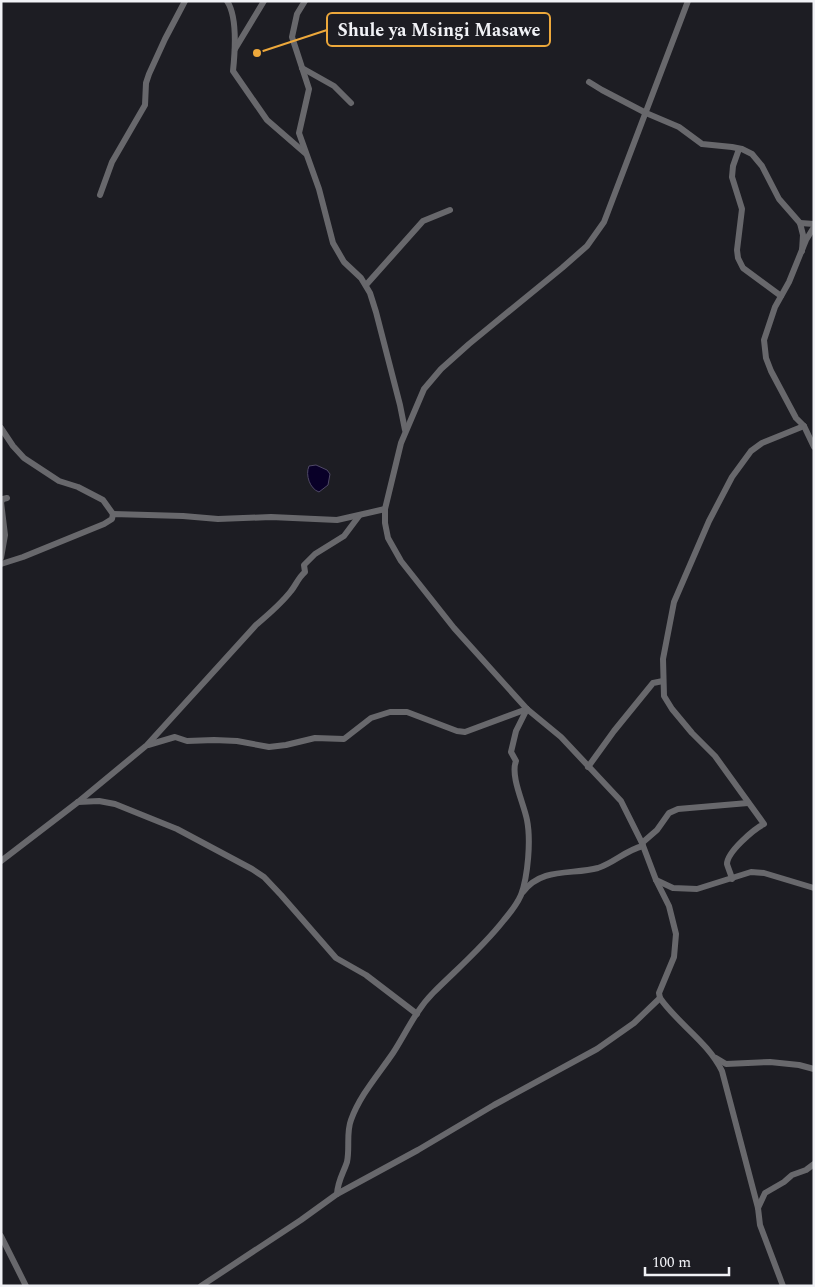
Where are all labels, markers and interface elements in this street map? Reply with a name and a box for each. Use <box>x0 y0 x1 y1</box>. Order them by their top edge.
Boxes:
callout: Shule ya Msingi Masawe <box>327 13 550 46</box>
text: Shule ya Msingi Masawe <box>337 17 541 44</box>
scale bar <box>645 1244 729 1276</box>
text: 100 m <box>652 1251 691 1274</box>

